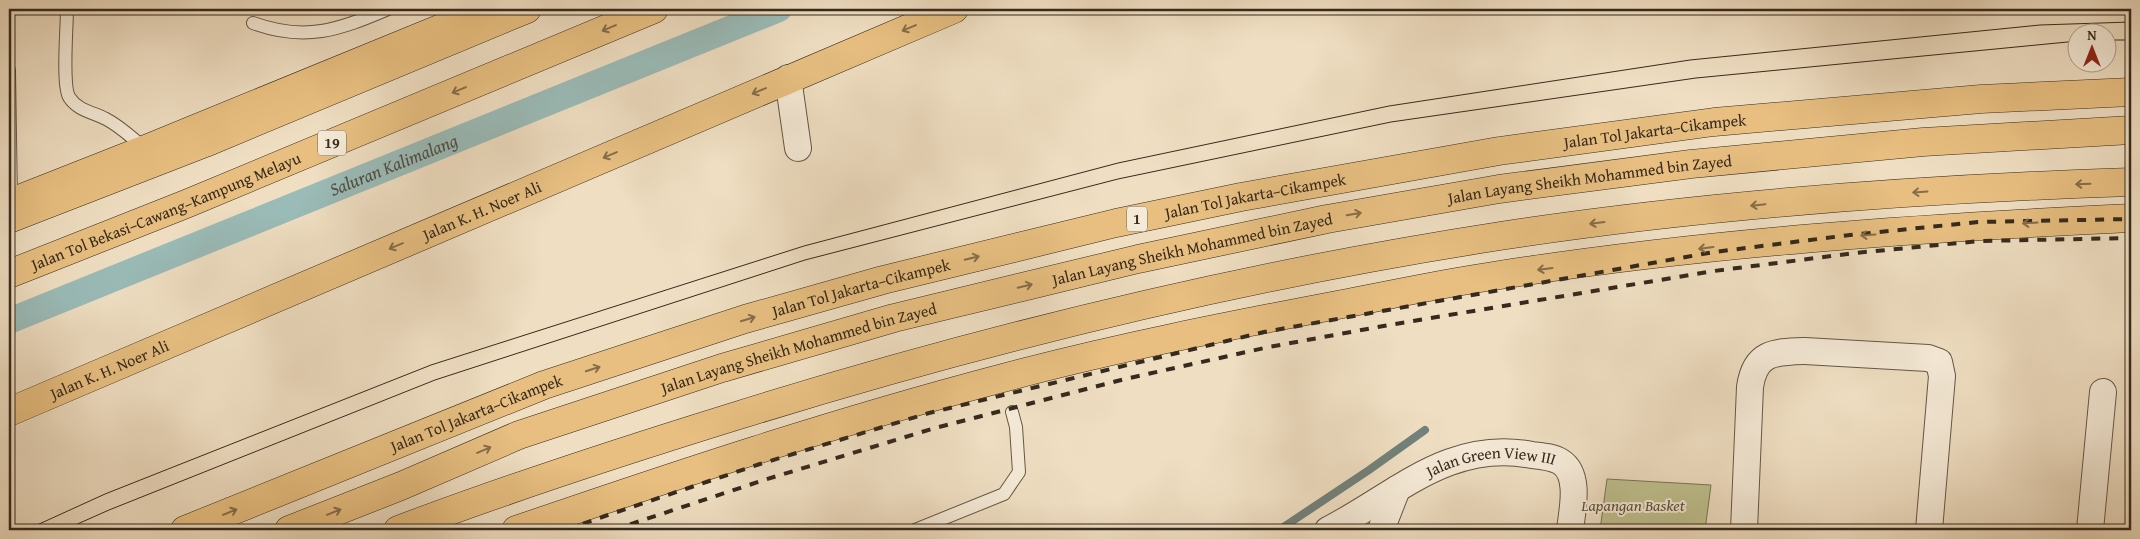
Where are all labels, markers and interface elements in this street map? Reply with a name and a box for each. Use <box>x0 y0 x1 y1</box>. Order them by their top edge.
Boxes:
north arrow <box>2068 22 2118 72</box>
one-way arrow <box>602 23 617 33</box>
one-way arrow <box>902 23 917 33</box>
text: N <box>2087 25 2097 45</box>
one-way arrow <box>452 86 467 95</box>
one-way arrow <box>752 86 767 96</box>
street label: Jalan Tol Jakarta–Cikampek <box>1560 107 1748 154</box>
water label: Saluran Kalimalang <box>325 127 462 203</box>
road number: 19 <box>318 130 346 156</box>
street label: Jalan Tol Bekasi–Cawang–Kampung Melayu <box>26 145 305 277</box>
street label: Jalan Layang Sheikh Mohammed bin Zayed <box>1444 148 1733 210</box>
one-way arrow <box>602 151 617 160</box>
street label: Jalan Tol Jakarta–Cikampek <box>1161 166 1348 225</box>
street label: Jalan K. H. Noer Ali <box>417 174 545 247</box>
one-way arrow <box>2075 179 2091 188</box>
one-way arrow <box>1913 187 1929 197</box>
one-way arrow <box>1751 200 1767 210</box>
street label: Jalan Layang Sheikh Mohammed bin Zayed <box>1048 206 1335 292</box>
road number: 1 <box>1127 206 1147 232</box>
one-way arrow <box>1346 209 1362 219</box>
one-way arrow <box>1589 218 1605 228</box>
one-way arrow <box>2022 218 2038 228</box>
one-way arrow <box>1860 230 1876 239</box>
one-way arrow <box>389 242 404 252</box>
one-way arrow <box>1698 243 1714 253</box>
street label: Jalan Tol Jakarta–Cikampek <box>767 252 953 323</box>
one-way arrow <box>963 253 979 262</box>
one-way arrow <box>1537 264 1553 274</box>
one-way arrow <box>1016 281 1032 290</box>
street label: Jalan Layang Sheikh Mohammed bin Zayed <box>656 296 939 400</box>
one-way arrow <box>739 313 755 323</box>
street label: Jalan K. H. Noer Ali <box>44 333 173 406</box>
one-way arrow <box>585 364 600 373</box>
street label: Jalan Tol Jakarta–Cikampek <box>385 368 566 459</box>
street label: Jalan Green View III <box>1420 440 1559 484</box>
one-way arrow <box>477 445 492 454</box>
park label: Lapangan Basket <box>1580 493 1686 517</box>
one-way arrow <box>222 506 237 516</box>
one-way arrow <box>326 507 341 516</box>

